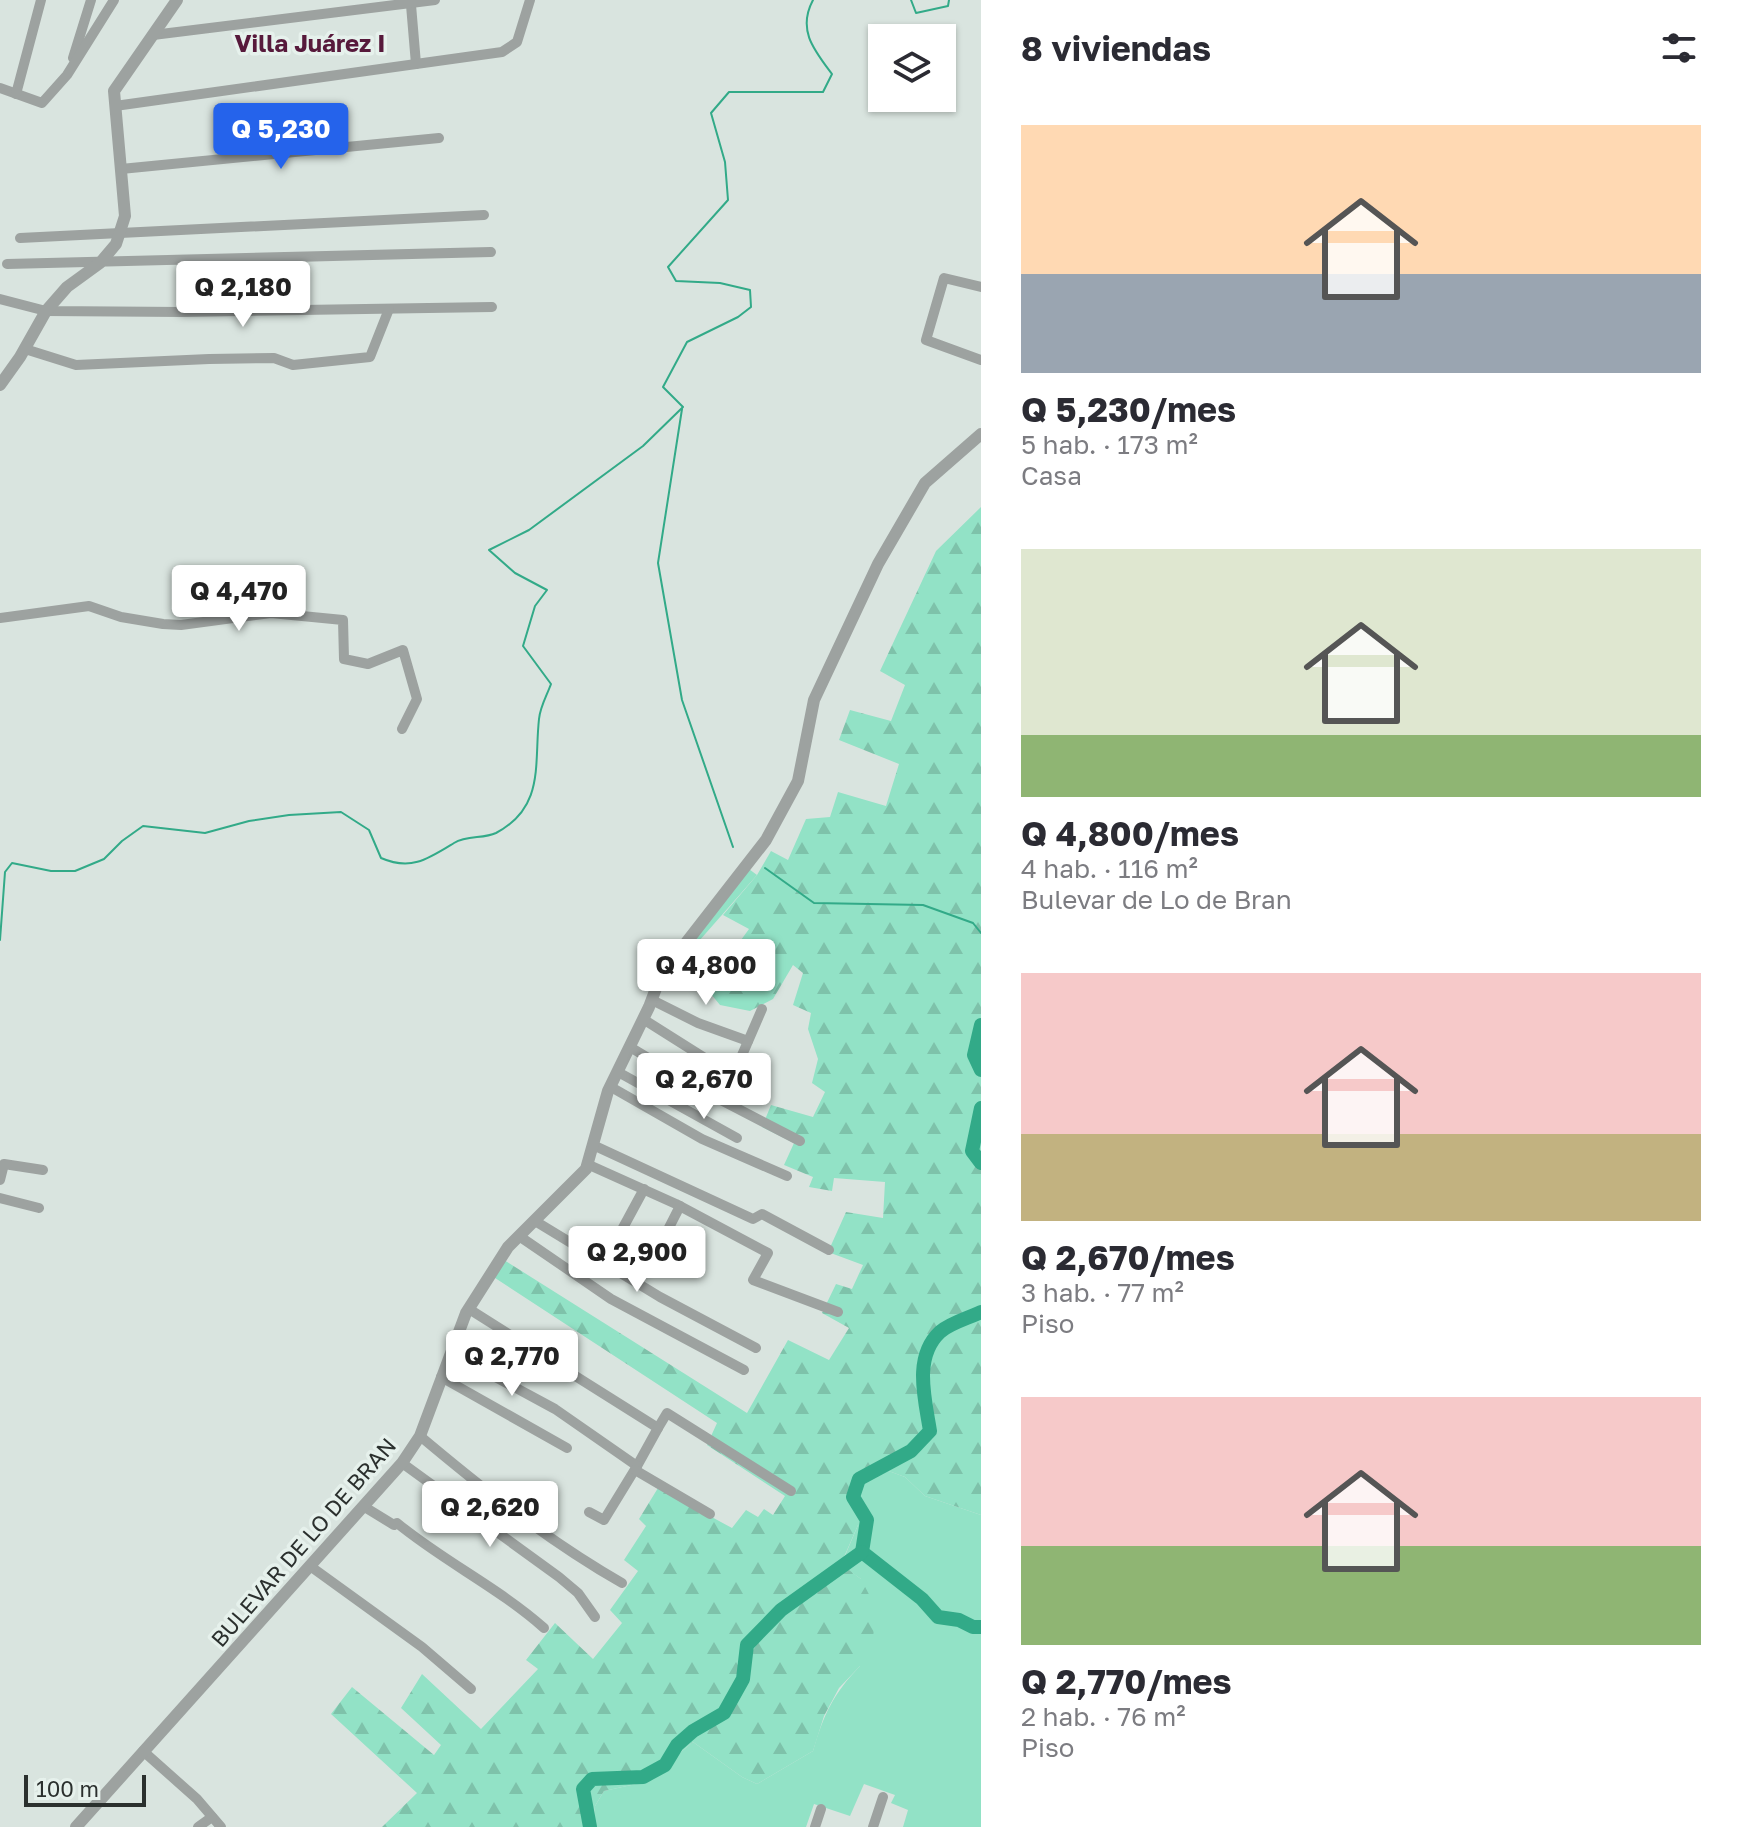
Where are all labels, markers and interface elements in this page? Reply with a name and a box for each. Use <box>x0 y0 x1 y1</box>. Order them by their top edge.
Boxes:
map controls <box>868 24 956 112</box>
button: layers <box>868 24 956 112</box>
icon: filters <box>1657 26 1701 70</box>
district label: Villa Juárez I <box>235 28 385 57</box>
text: 8 viviendas <box>1021 28 1211 68</box>
pin: Q 5,230 <box>207 103 355 171</box>
text: Q 5,230 <box>231 113 331 144</box>
icon: home <box>1289 177 1433 321</box>
pin: Q 2,180 <box>169 261 317 329</box>
text: Q 2,180 <box>194 271 292 302</box>
text: Q 5,230/mes <box>1021 389 1236 429</box>
text: 5 hab. · 173 m² <box>1021 429 1198 460</box>
text: Casa <box>1021 460 1082 491</box>
pin: Q 4,470 <box>165 565 313 633</box>
text: Q 4,470 <box>190 575 288 606</box>
icon: home <box>1289 601 1433 745</box>
text: Q 4,800/mes <box>1021 813 1239 853</box>
text: 4 hab. · 116 m² <box>1021 853 1198 884</box>
text: Bulevar de Lo de Bran <box>1021 884 1292 915</box>
pin: Q 4,800 <box>632 939 780 1007</box>
text: Q 4,800 <box>655 949 757 980</box>
icon: home <box>1289 1025 1433 1169</box>
pin: Q 2,670 <box>630 1053 778 1121</box>
text: Q 2,670 <box>655 1063 753 1094</box>
pin: Q 2,900 <box>563 1226 711 1294</box>
text: Q 2,900 <box>586 1236 688 1267</box>
text: Q 2,670/mes <box>1021 1237 1235 1277</box>
text: 3 hab. · 77 m² <box>1021 1277 1184 1308</box>
text: Piso <box>1021 1308 1074 1339</box>
pin: Q 2,770 <box>438 1330 586 1398</box>
text: Q 2,770 <box>464 1340 560 1371</box>
street label: BULEVAR DE LO DE BRAN <box>205 1432 401 1652</box>
icon: home <box>1289 1449 1433 1593</box>
pin: Q 2,620 <box>416 1481 564 1549</box>
text: Q 2,620 <box>440 1491 540 1522</box>
text: Q 2,770/mes <box>1021 1661 1232 1701</box>
text: 2 hab. · 76 m² <box>1021 1701 1186 1732</box>
text: Piso <box>1021 1732 1074 1763</box>
scale bar <box>24 1771 146 1807</box>
text: 100 m <box>36 1775 99 1802</box>

